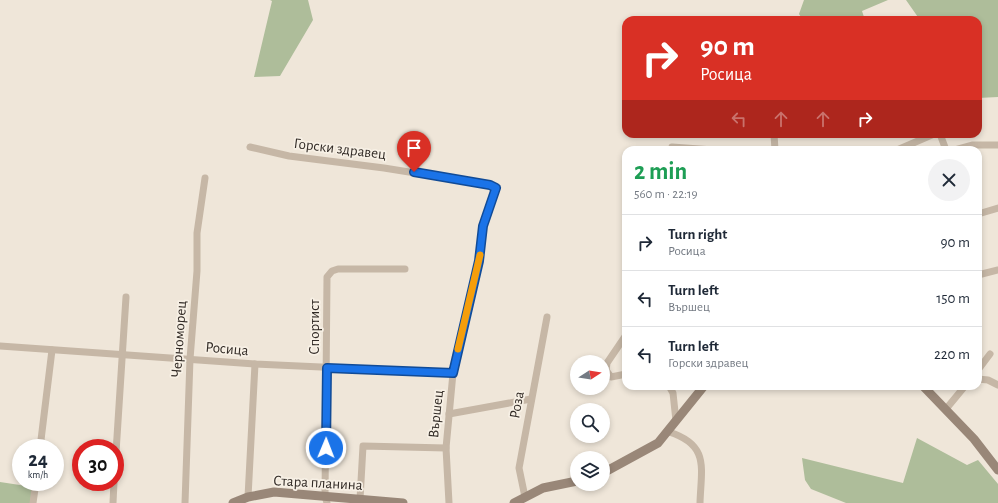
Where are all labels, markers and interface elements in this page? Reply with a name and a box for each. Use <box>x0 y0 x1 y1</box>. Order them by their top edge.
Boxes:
icon: right <box>634 32 686 84</box>
text: 90 m <box>700 33 755 61</box>
text: Росица <box>700 66 752 84</box>
icon: left <box>728 108 750 130</box>
icon: ahead <box>770 108 792 130</box>
icon: ahead <box>812 108 834 130</box>
icon: right <box>854 108 876 130</box>
pin <box>397 131 431 172</box>
street label: Горски здравец <box>293 136 387 162</box>
icon: arrive <box>403 137 425 159</box>
button: close <box>928 159 970 201</box>
text: 2 min <box>634 160 687 184</box>
text: 560 m · 22:19 <box>634 188 698 201</box>
text: Turn right <box>668 227 727 242</box>
icon: right <box>634 232 656 254</box>
text: 90 m <box>941 235 970 250</box>
text: Росица <box>668 245 706 258</box>
text: Turn left <box>668 283 719 298</box>
icon: left <box>634 288 656 310</box>
text: 150 m <box>936 291 970 306</box>
street label: Спортист <box>307 299 322 355</box>
street label: Черноморец <box>169 300 189 378</box>
text: Вършец <box>668 301 710 314</box>
text: Turn left <box>668 339 719 354</box>
street label: Росица <box>205 340 249 358</box>
icon: left <box>634 344 656 366</box>
text: 220 m <box>934 347 970 362</box>
north arrow <box>570 355 610 395</box>
map controls <box>570 355 610 491</box>
text: Горски здравец <box>668 357 749 370</box>
street label: Вършец <box>426 389 446 439</box>
street label: Роза <box>507 390 527 420</box>
button: search <box>570 403 610 443</box>
position arrow <box>305 427 347 469</box>
speed limit sign: 30 <box>72 439 124 491</box>
text: 24 <box>28 450 48 470</box>
button: layers <box>570 451 610 491</box>
text: km/h <box>28 470 48 480</box>
street label: Стара планина <box>273 473 363 493</box>

